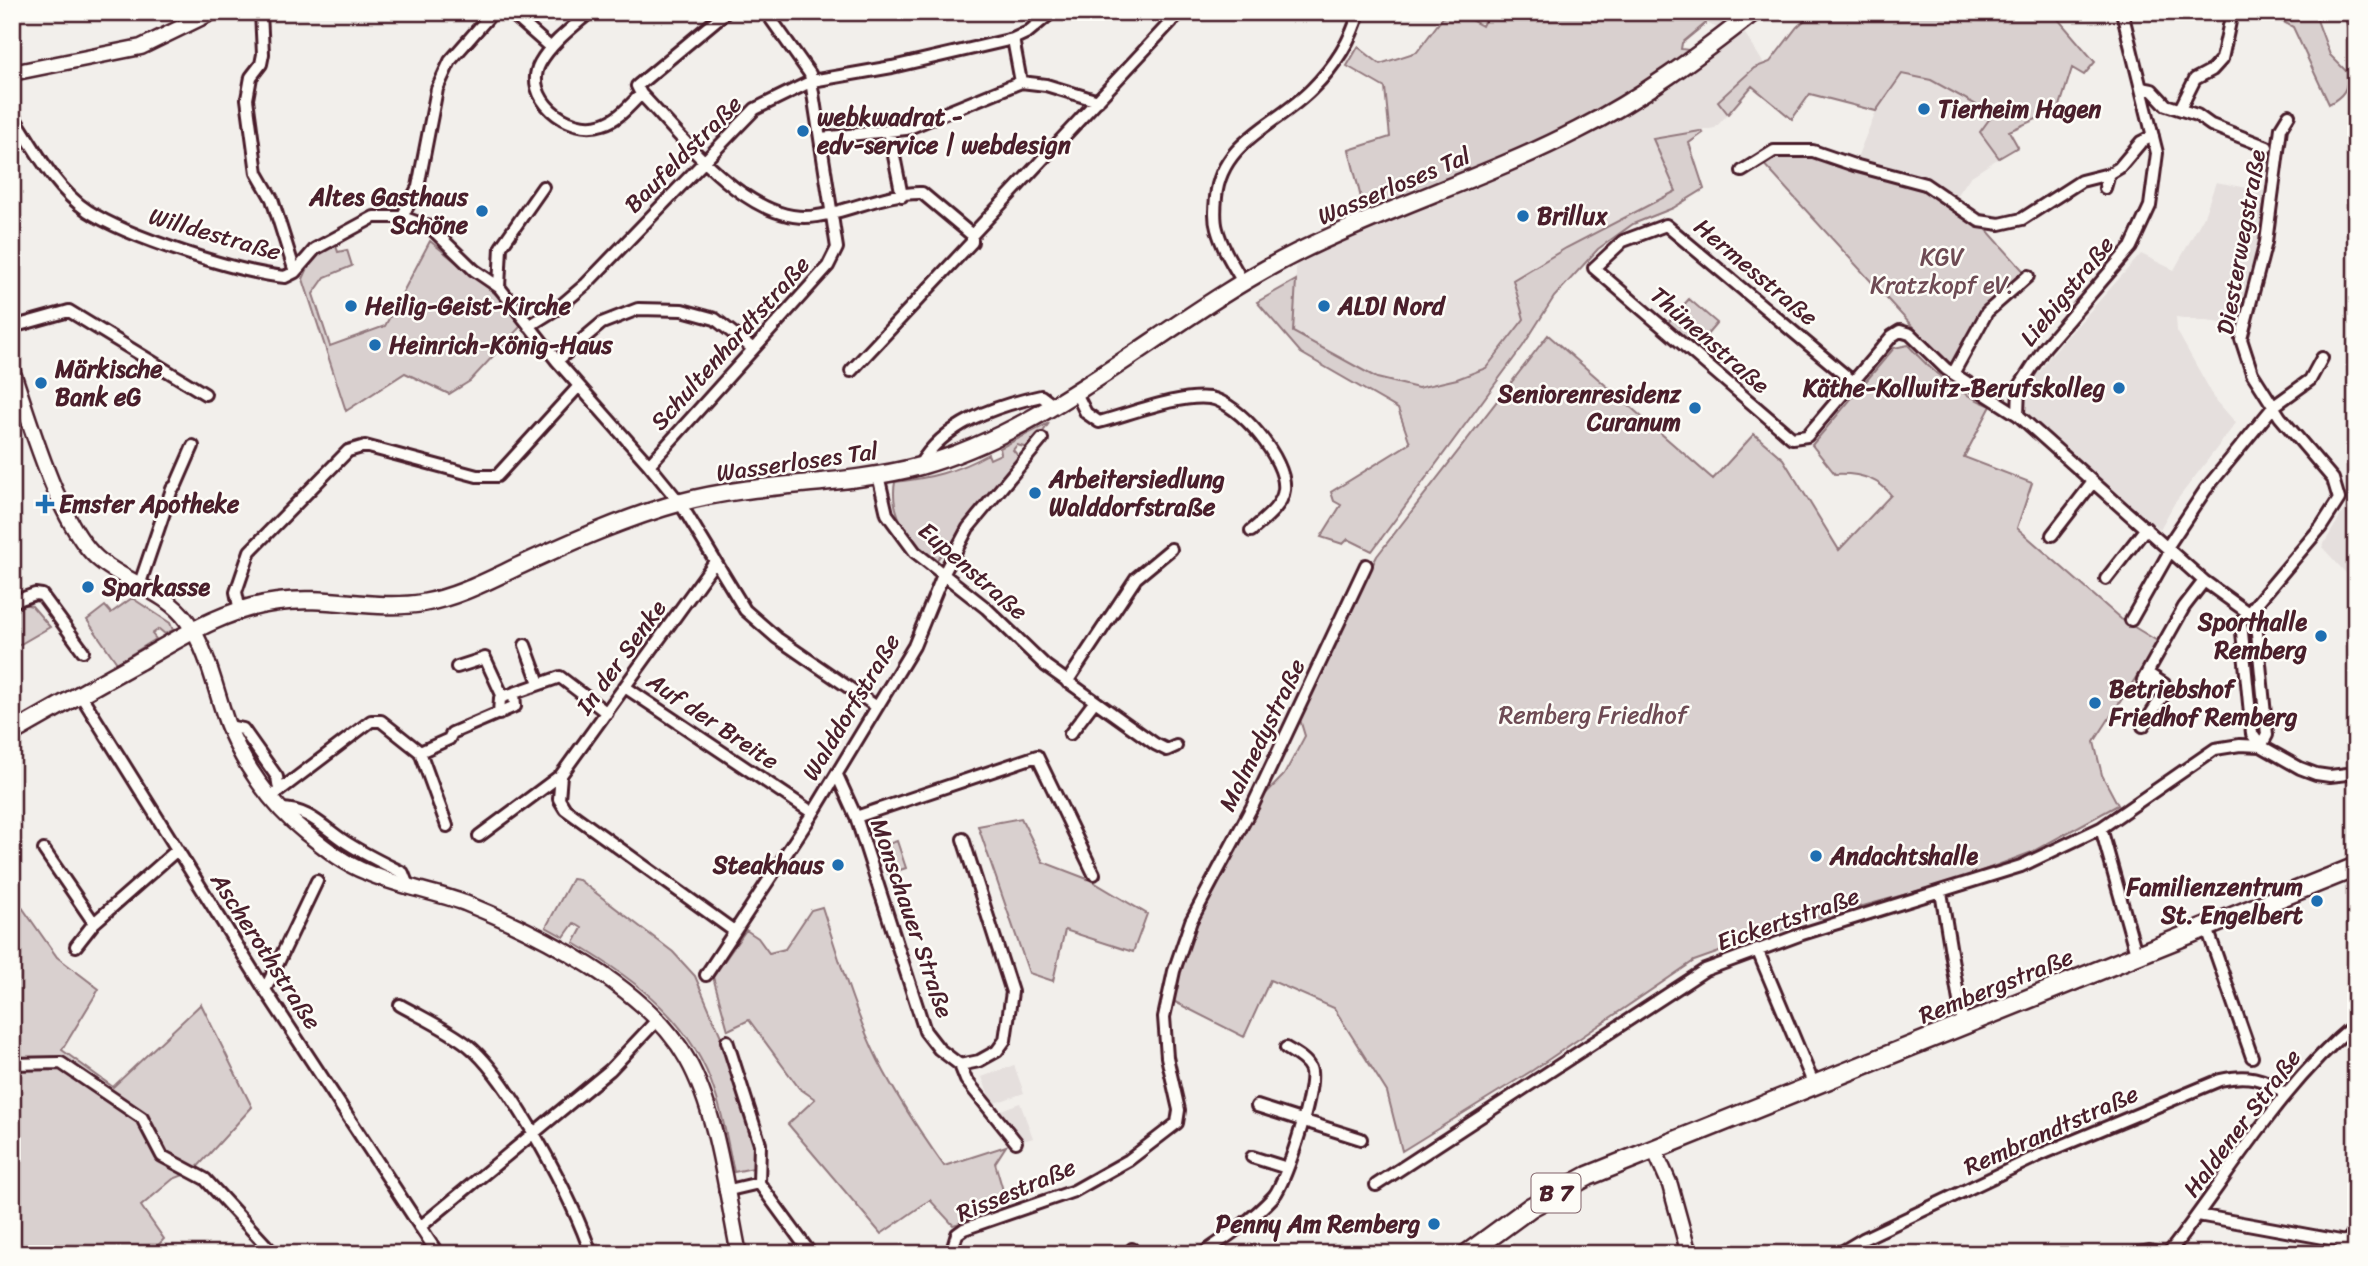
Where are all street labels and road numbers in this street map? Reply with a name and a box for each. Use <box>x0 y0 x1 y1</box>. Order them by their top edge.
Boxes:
street label: Baufeldstraße <box>614 85 752 223</box>
street label: Wasserloses Tal <box>1311 134 1478 237</box>
street label: Diesterwegstraße <box>2204 146 2278 338</box>
street label: Willdestraße <box>144 195 286 273</box>
street label: Hermesstraße <box>1684 207 1828 337</box>
street label: Liebigstraße <box>2009 226 2125 356</box>
street label: Schultenhardtstraße <box>639 246 821 440</box>
street label: Thünenstraße <box>1640 275 1780 405</box>
street label: Wasserloses Tal <box>713 430 882 494</box>
street label: Eupenstraße <box>908 511 1038 631</box>
street label: In der Senke <box>564 590 678 725</box>
street label: Walddorfstraße <box>790 625 912 789</box>
street label: Malmedystraße <box>1207 651 1317 819</box>
street label: Auf der Breite <box>637 660 788 781</box>
street label: Monschauer Straße <box>858 813 966 1024</box>
street label: Ascherothstraße <box>199 863 333 1038</box>
street label: Eickertstraße <box>1711 875 1865 963</box>
street label: Rembergstraße <box>1912 936 2080 1036</box>
street label: Haldener Straße <box>2172 1039 2312 1207</box>
street label: Rembrandtstraße <box>1957 1073 2145 1187</box>
street label: Rissestraße <box>949 1146 1083 1234</box>
road number: B 7 <box>1532 1174 1580 1212</box>

